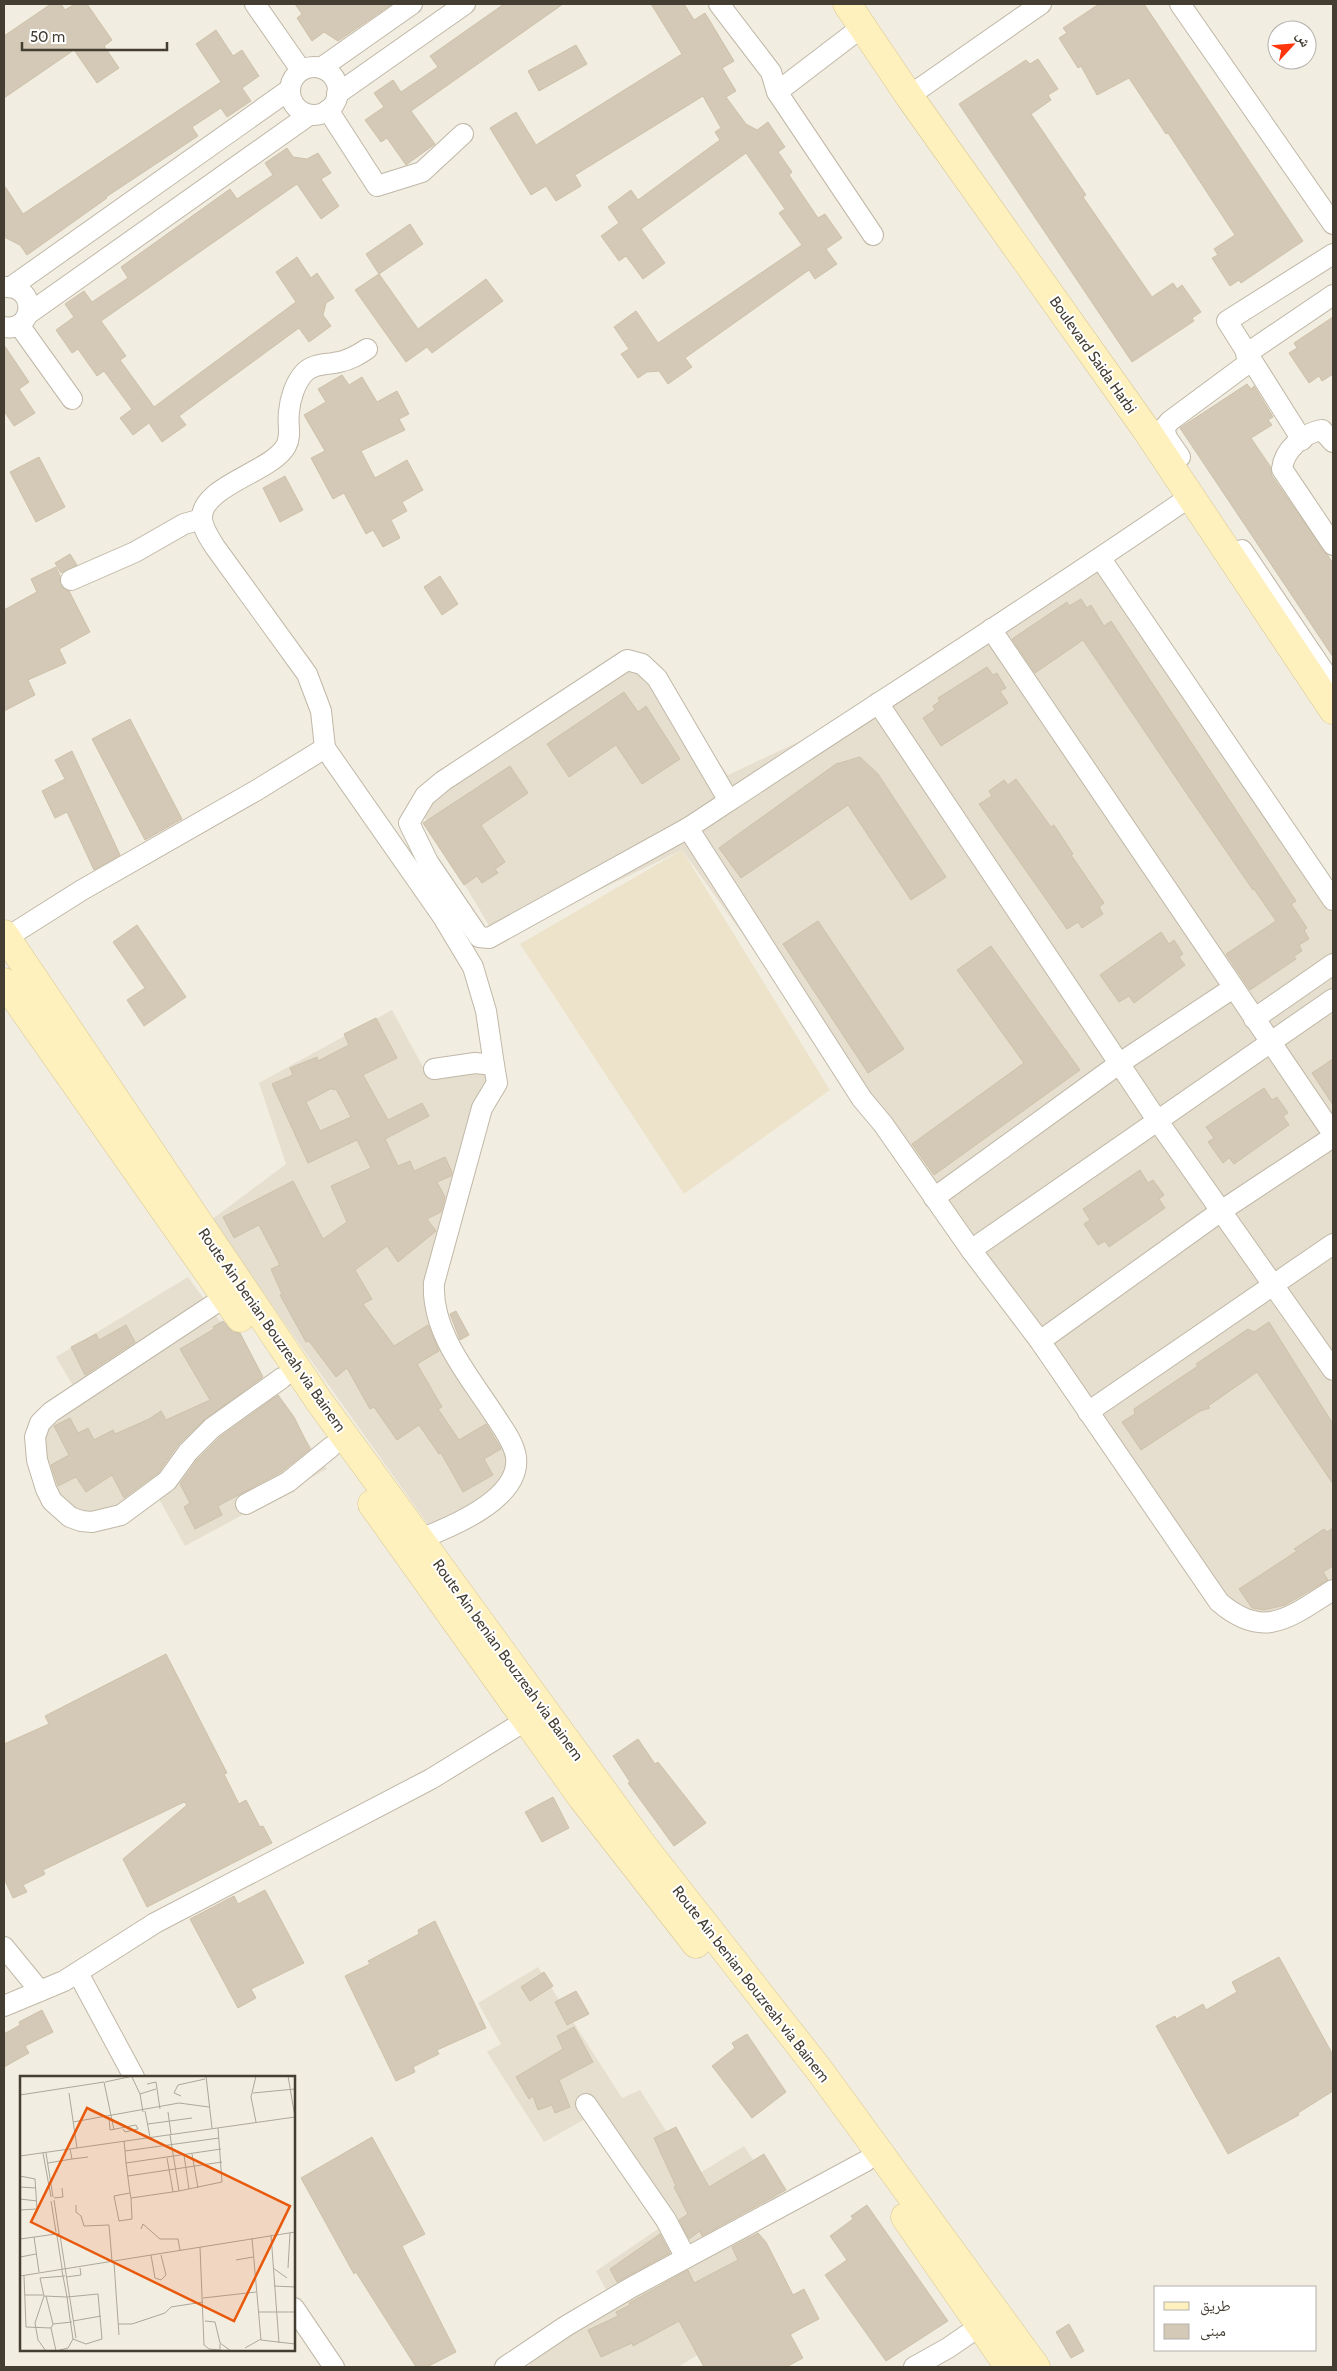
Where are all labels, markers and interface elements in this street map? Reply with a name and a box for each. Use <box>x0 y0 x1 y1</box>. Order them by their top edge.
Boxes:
scale bar <box>22 20 168 52</box>
north arrow <box>1267 20 1317 70</box>
text: 50 m <box>30 28 65 46</box>
text: ش <box>1292 29 1315 50</box>
street label: Boulevard Saida Harbi <box>1046 293 1140 417</box>
street label: Route Ain benian Bouzreah via Bainem <box>195 1225 349 1435</box>
street label: Route Ain benian Bouzreah via Bainem <box>429 1556 587 1764</box>
street label: Route Ain benian Bouzreah via Bainem <box>669 1882 833 2086</box>
inset map <box>20 2076 295 2351</box>
legend <box>1154 2286 1317 2351</box>
text: طريق <box>1200 2297 1231 2316</box>
text: مبنى <box>1200 2322 1226 2341</box>

